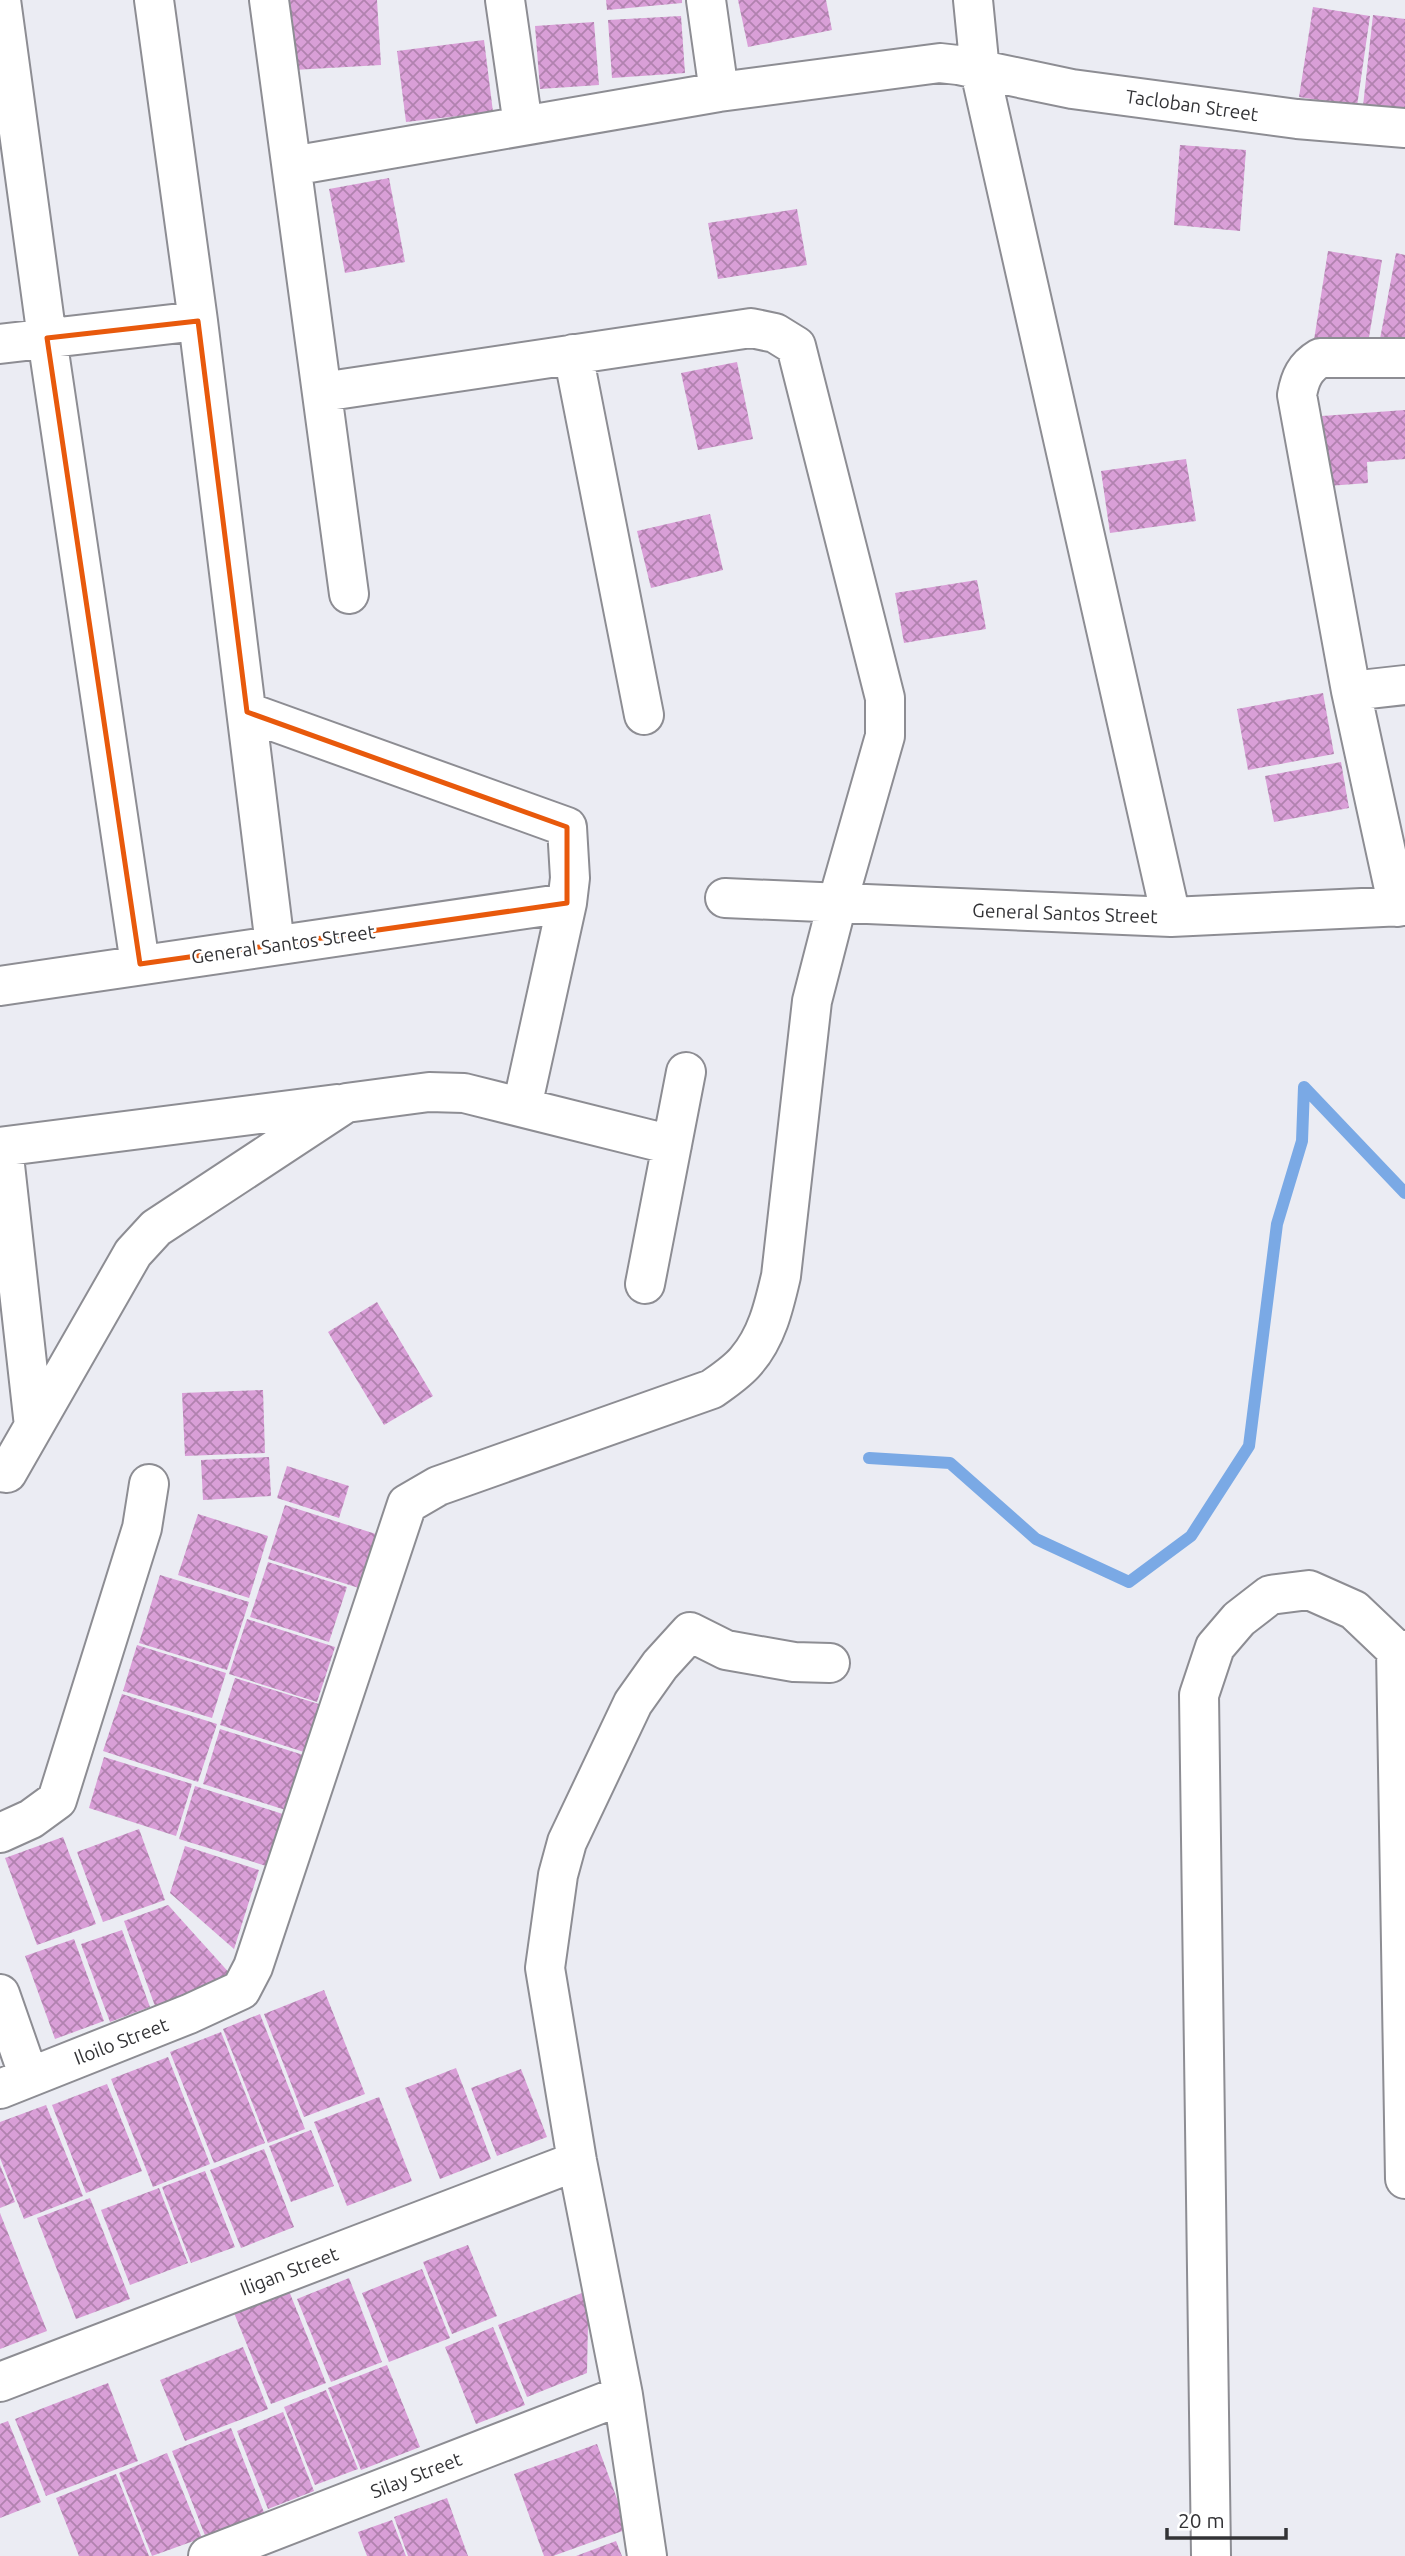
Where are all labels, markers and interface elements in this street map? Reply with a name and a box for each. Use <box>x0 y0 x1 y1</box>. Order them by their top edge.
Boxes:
street label: Tacloban Street <box>1124 85 1260 125</box>
street label: General Santos Street <box>972 899 1159 927</box>
street label: General Santos Street <box>190 920 377 968</box>
street label: Iloilo Street <box>71 2013 172 2069</box>
street label: Iligan Street <box>237 2242 342 2300</box>
street label: Silay Street <box>367 2447 465 2502</box>
scale bar <box>1167 2496 1286 2540</box>
text: 20 m <box>1178 2508 1225 2532</box>

